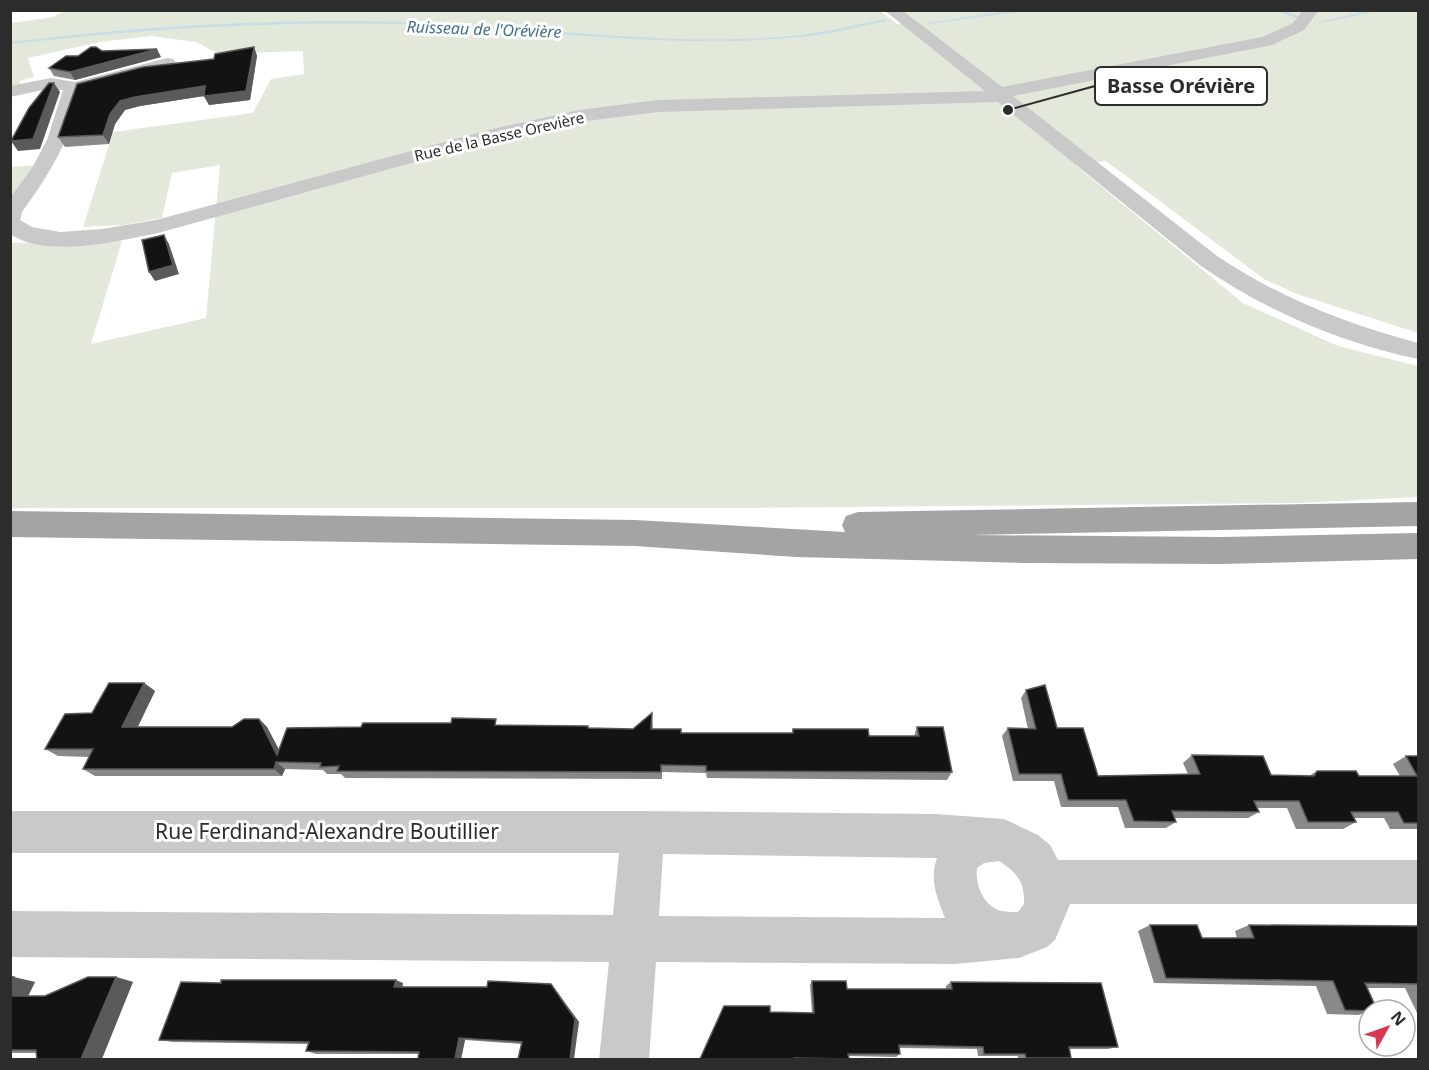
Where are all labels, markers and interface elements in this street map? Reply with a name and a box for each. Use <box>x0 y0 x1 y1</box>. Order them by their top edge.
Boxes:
water label: Ruisseau de l'Orévière <box>406 15 562 43</box>
callout: Basse Orévière <box>1095 67 1267 105</box>
text: Basse Orévière <box>1107 72 1255 99</box>
street label: Rue de la Basse Orevière <box>412 107 586 165</box>
street label: Rue Ferdinand-Alexandre Boutillier <box>155 817 499 845</box>
north arrow <box>1357 998 1417 1058</box>
text: N <box>1386 1006 1411 1030</box>

